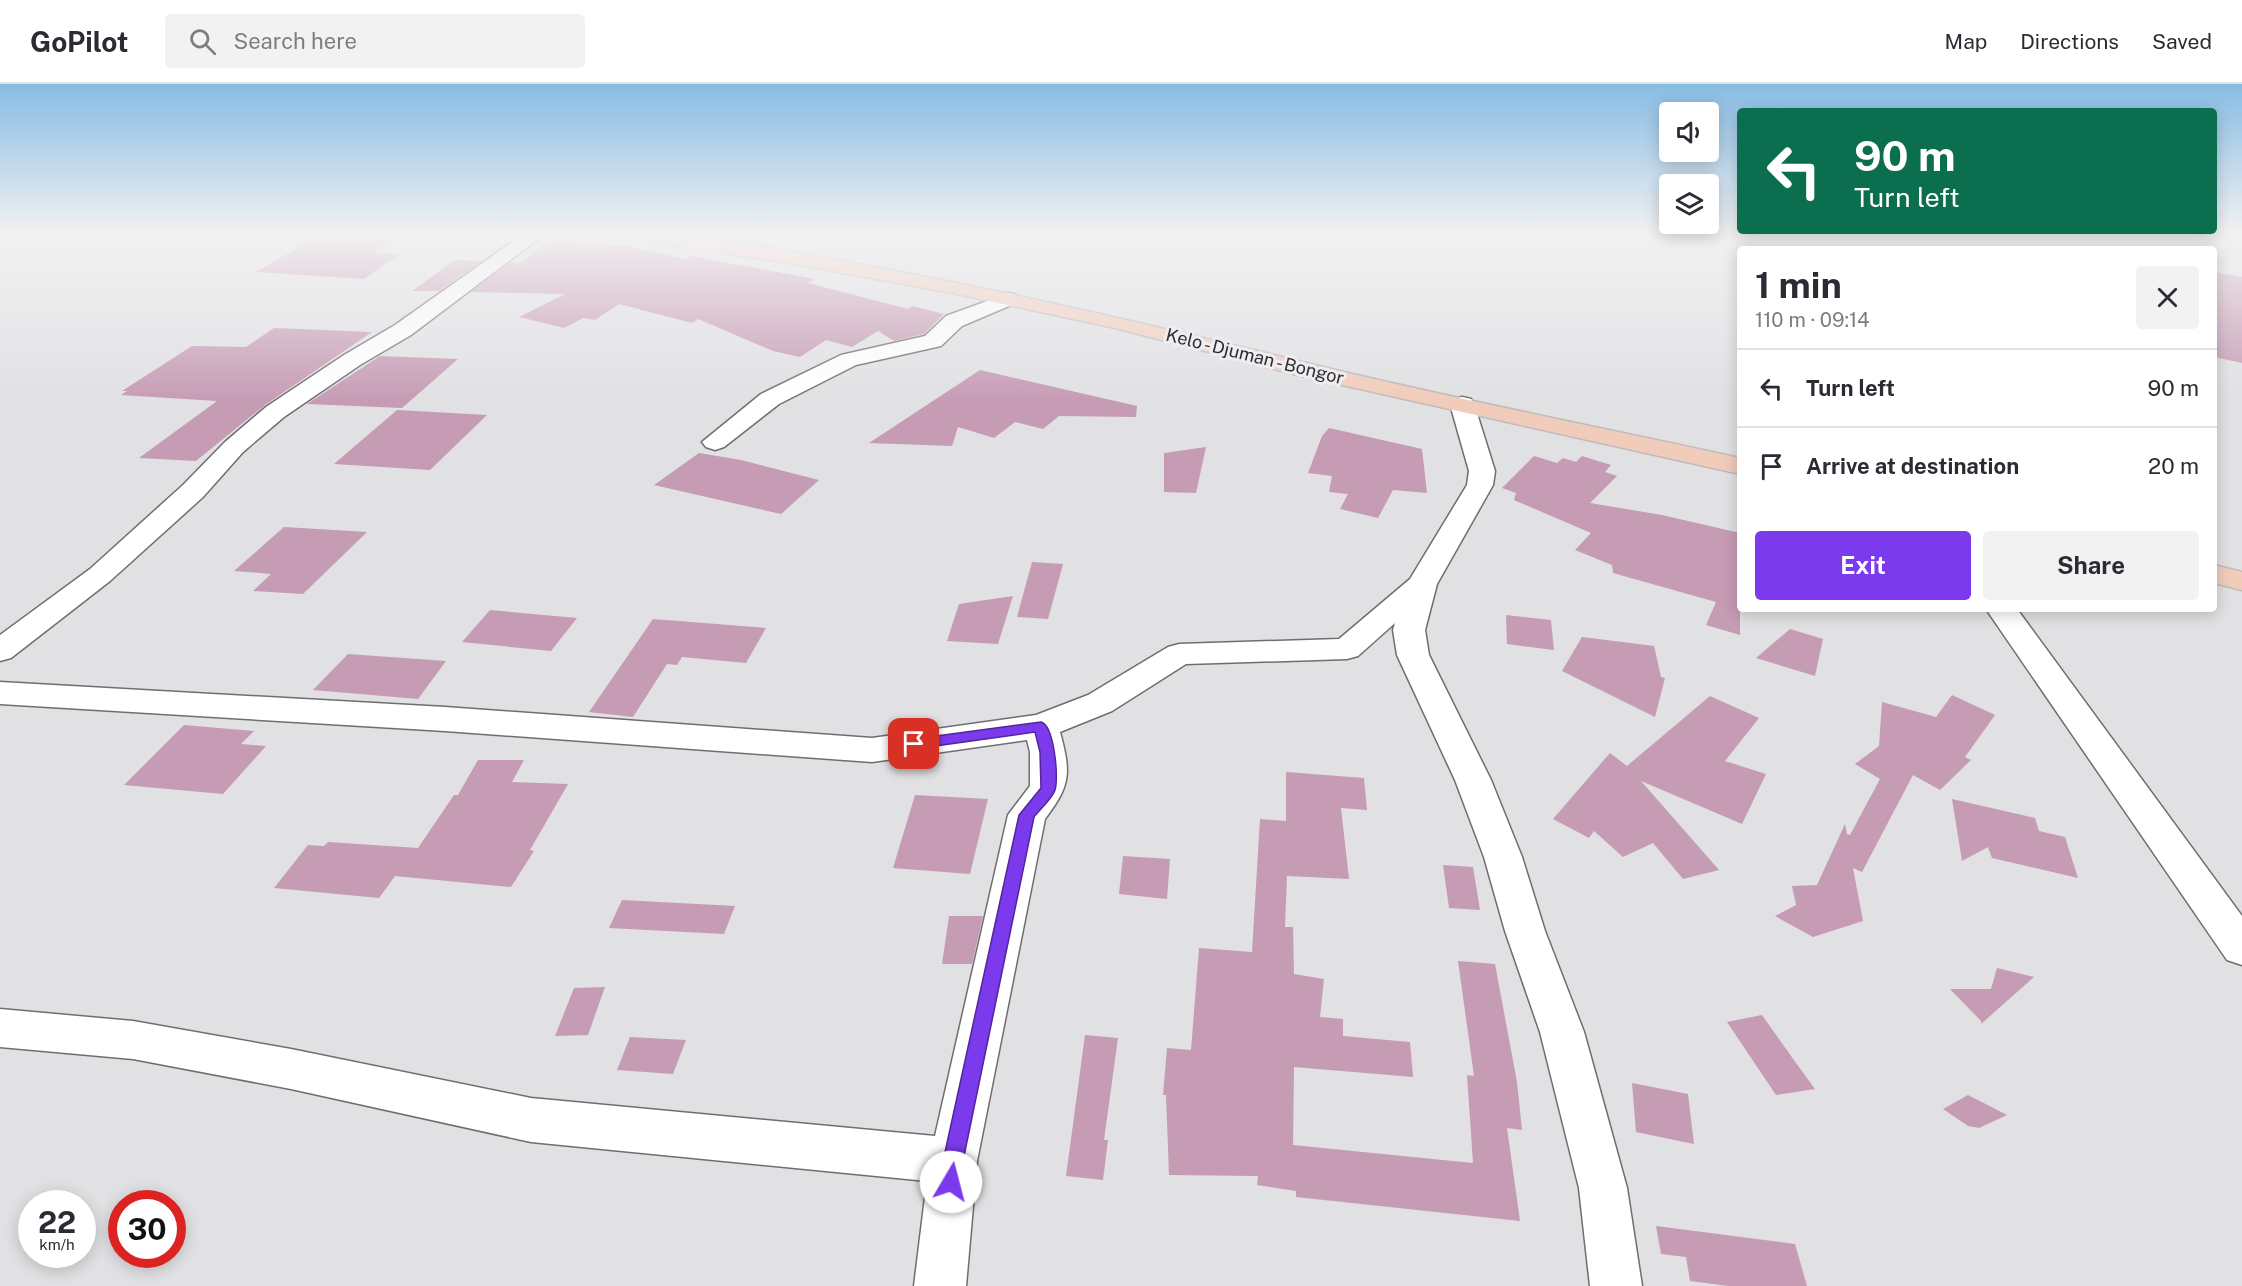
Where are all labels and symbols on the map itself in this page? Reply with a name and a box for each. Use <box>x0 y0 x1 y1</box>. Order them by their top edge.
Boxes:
street label: Kelo - Djuman - Bongor <box>1164 324 1346 388</box>
pin <box>888 718 939 769</box>
position arrow <box>919 1150 983 1214</box>
speed limit sign: 30 <box>108 1190 186 1268</box>

